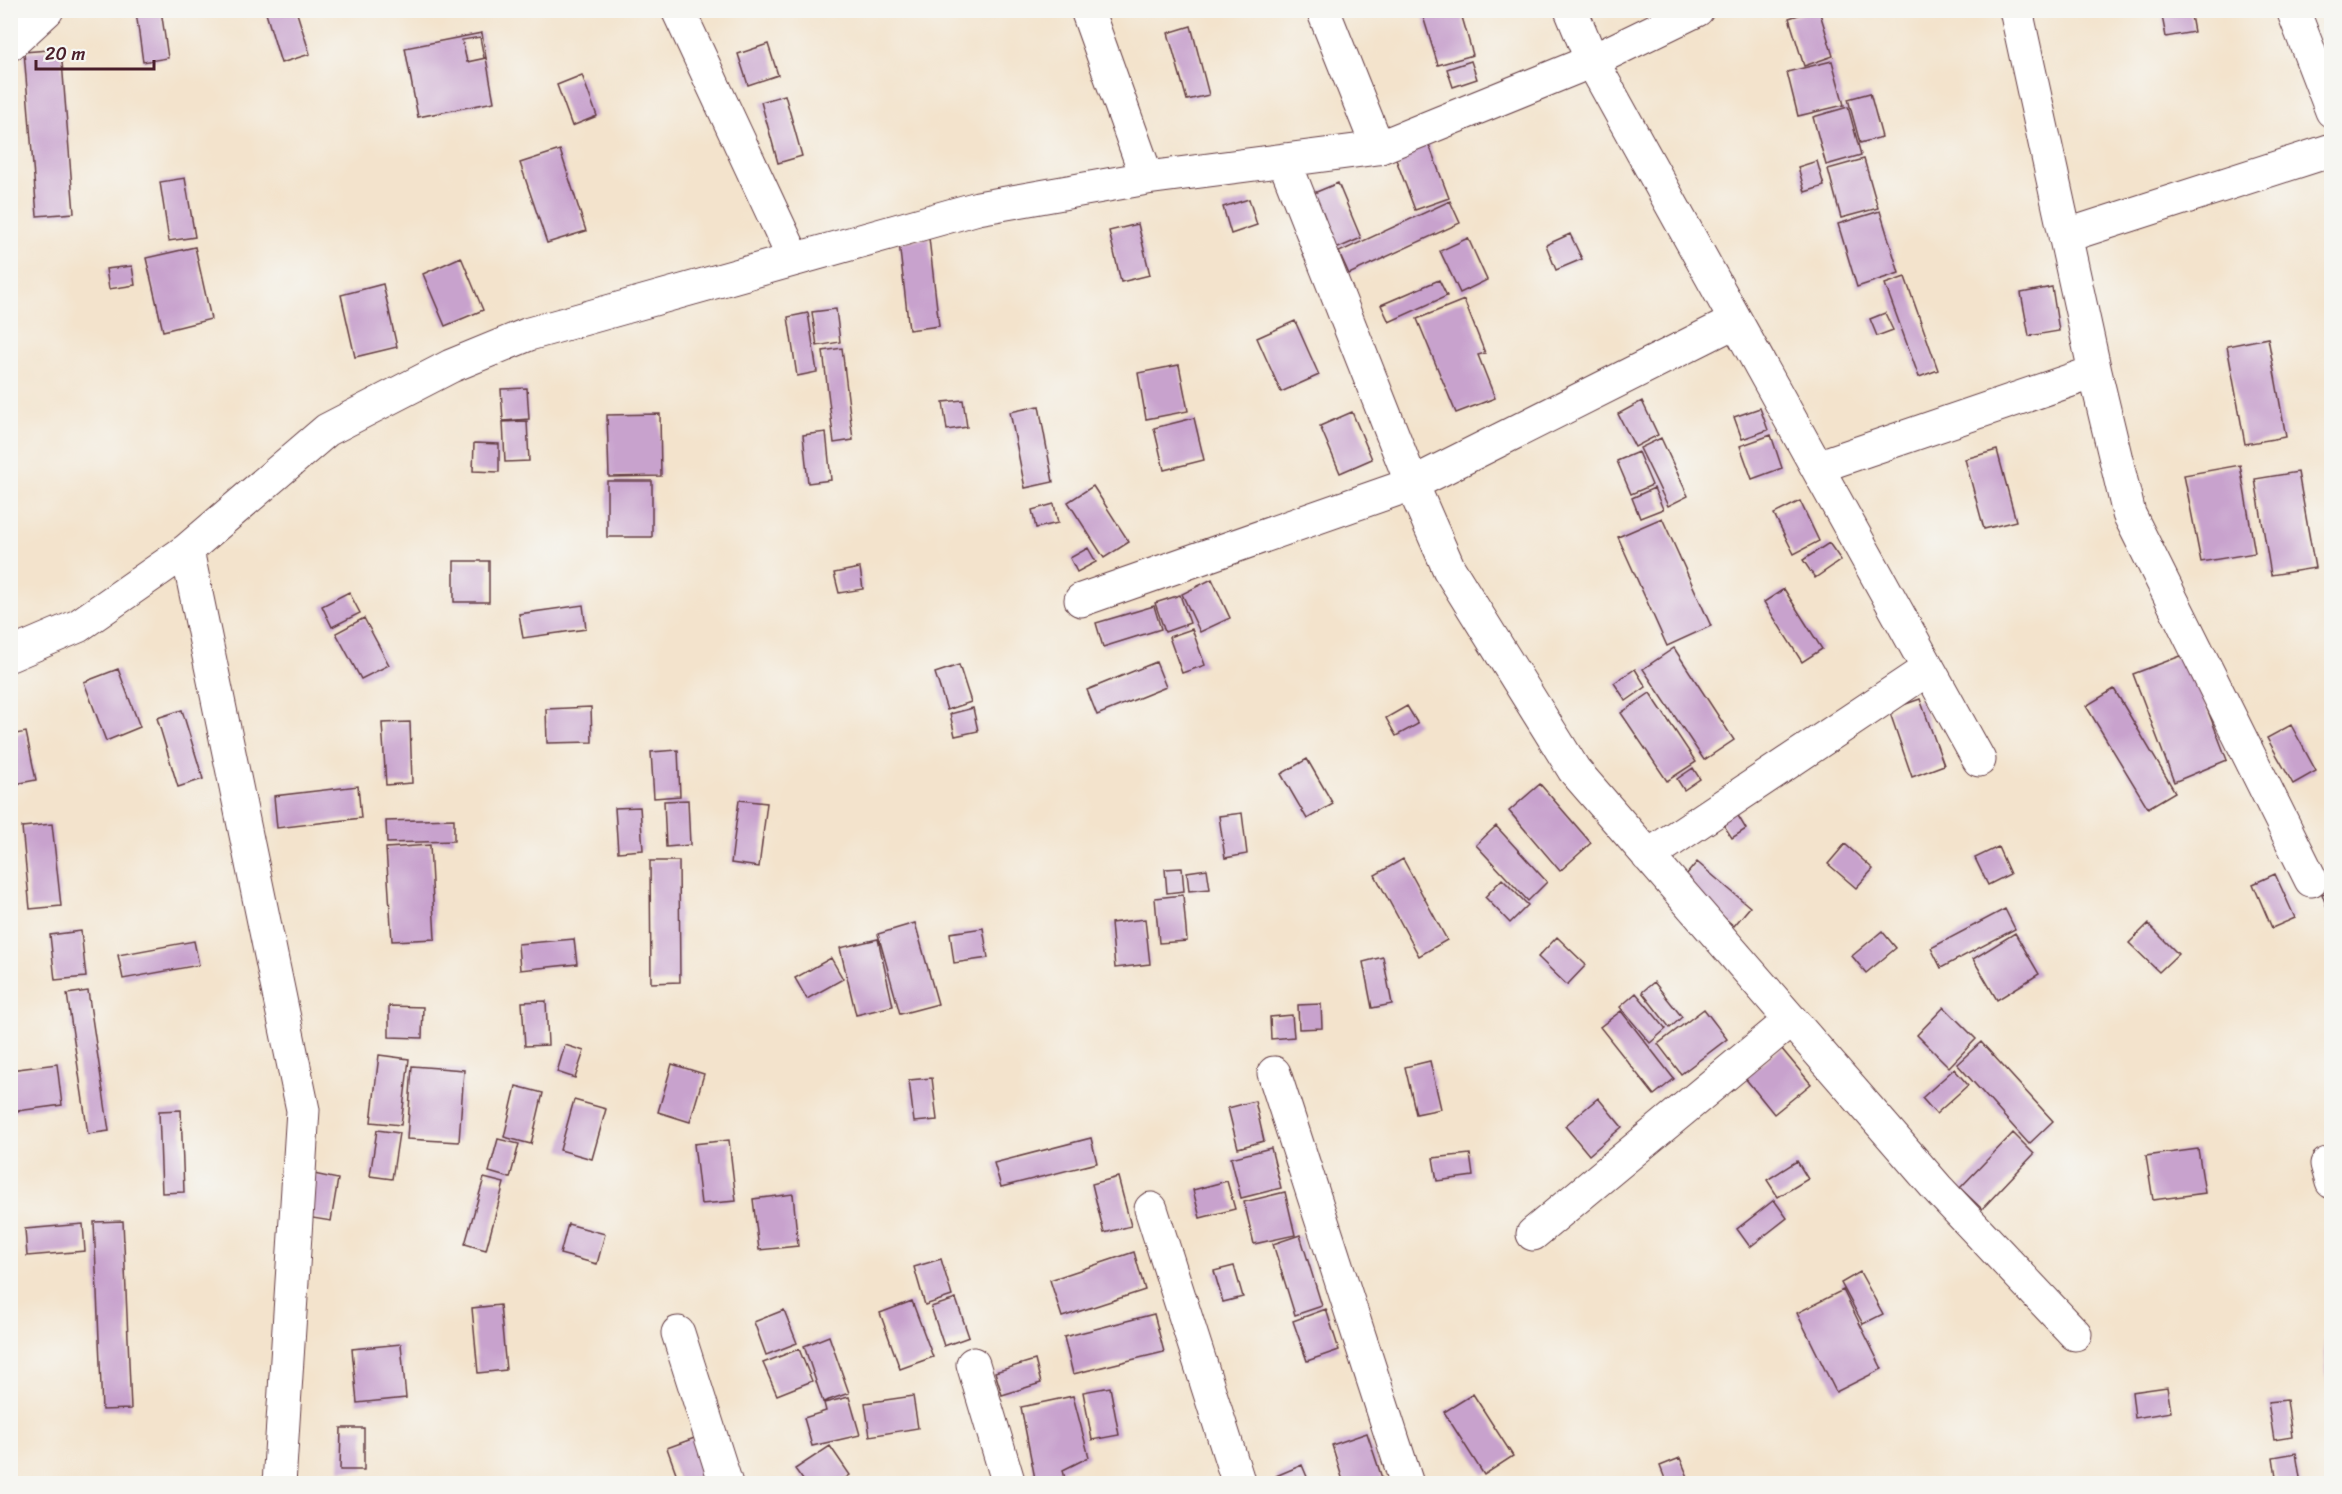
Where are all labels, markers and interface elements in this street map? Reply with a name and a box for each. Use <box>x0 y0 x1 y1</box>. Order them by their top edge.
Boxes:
scale bar <box>36 33 154 71</box>
text: 20 m <box>45 38 85 70</box>

